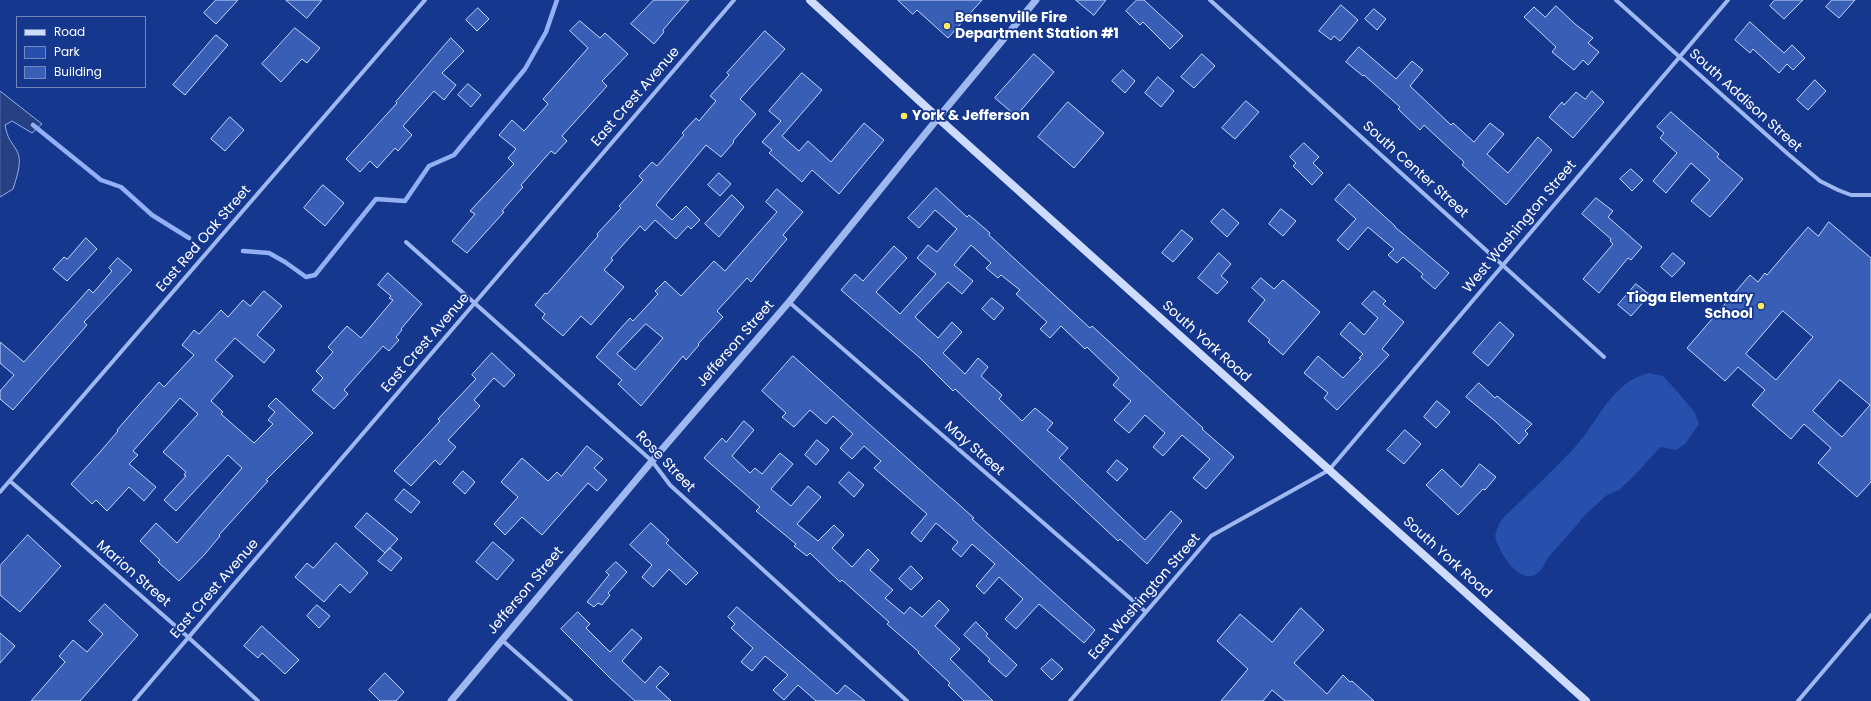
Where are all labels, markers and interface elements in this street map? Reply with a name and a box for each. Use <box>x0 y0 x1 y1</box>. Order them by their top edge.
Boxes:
place label: Bensenville Fire Department Station #1 <box>955 10 1119 42</box>
legend <box>16 16 146 88</box>
marker: Bensenville Fire Department Station #1 <box>942 21 952 31</box>
text: Road <box>54 23 85 40</box>
text: Park <box>54 43 80 60</box>
street label: East Crest Avenue <box>588 44 684 150</box>
street label: South Addison Street <box>1685 46 1805 156</box>
text: Building <box>54 63 102 80</box>
place label: York & Jefferson <box>912 108 1030 124</box>
marker: York & Jefferson <box>899 111 909 121</box>
street label: South Center Street <box>1359 118 1471 222</box>
street label: West Washington Street <box>1460 157 1580 297</box>
street label: East Red Oak Street <box>153 182 255 296</box>
street label: East Crest Avenue <box>378 290 474 396</box>
place label: Tioga Elementary School <box>1626 290 1753 322</box>
street label: Jefferson Street <box>694 297 778 391</box>
street label: South York Road <box>1158 298 1254 386</box>
marker: Tioga Elementary School <box>1756 301 1766 311</box>
street label: May Street <box>941 418 1007 480</box>
street label: Rose Street <box>632 428 698 496</box>
street label: South York Road <box>1399 514 1495 602</box>
street label: East Washington Street <box>1086 530 1204 664</box>
street label: East Crest Avenue <box>167 536 263 642</box>
street label: Marion Street <box>92 537 174 611</box>
street label: Jefferson Street <box>484 544 568 638</box>

